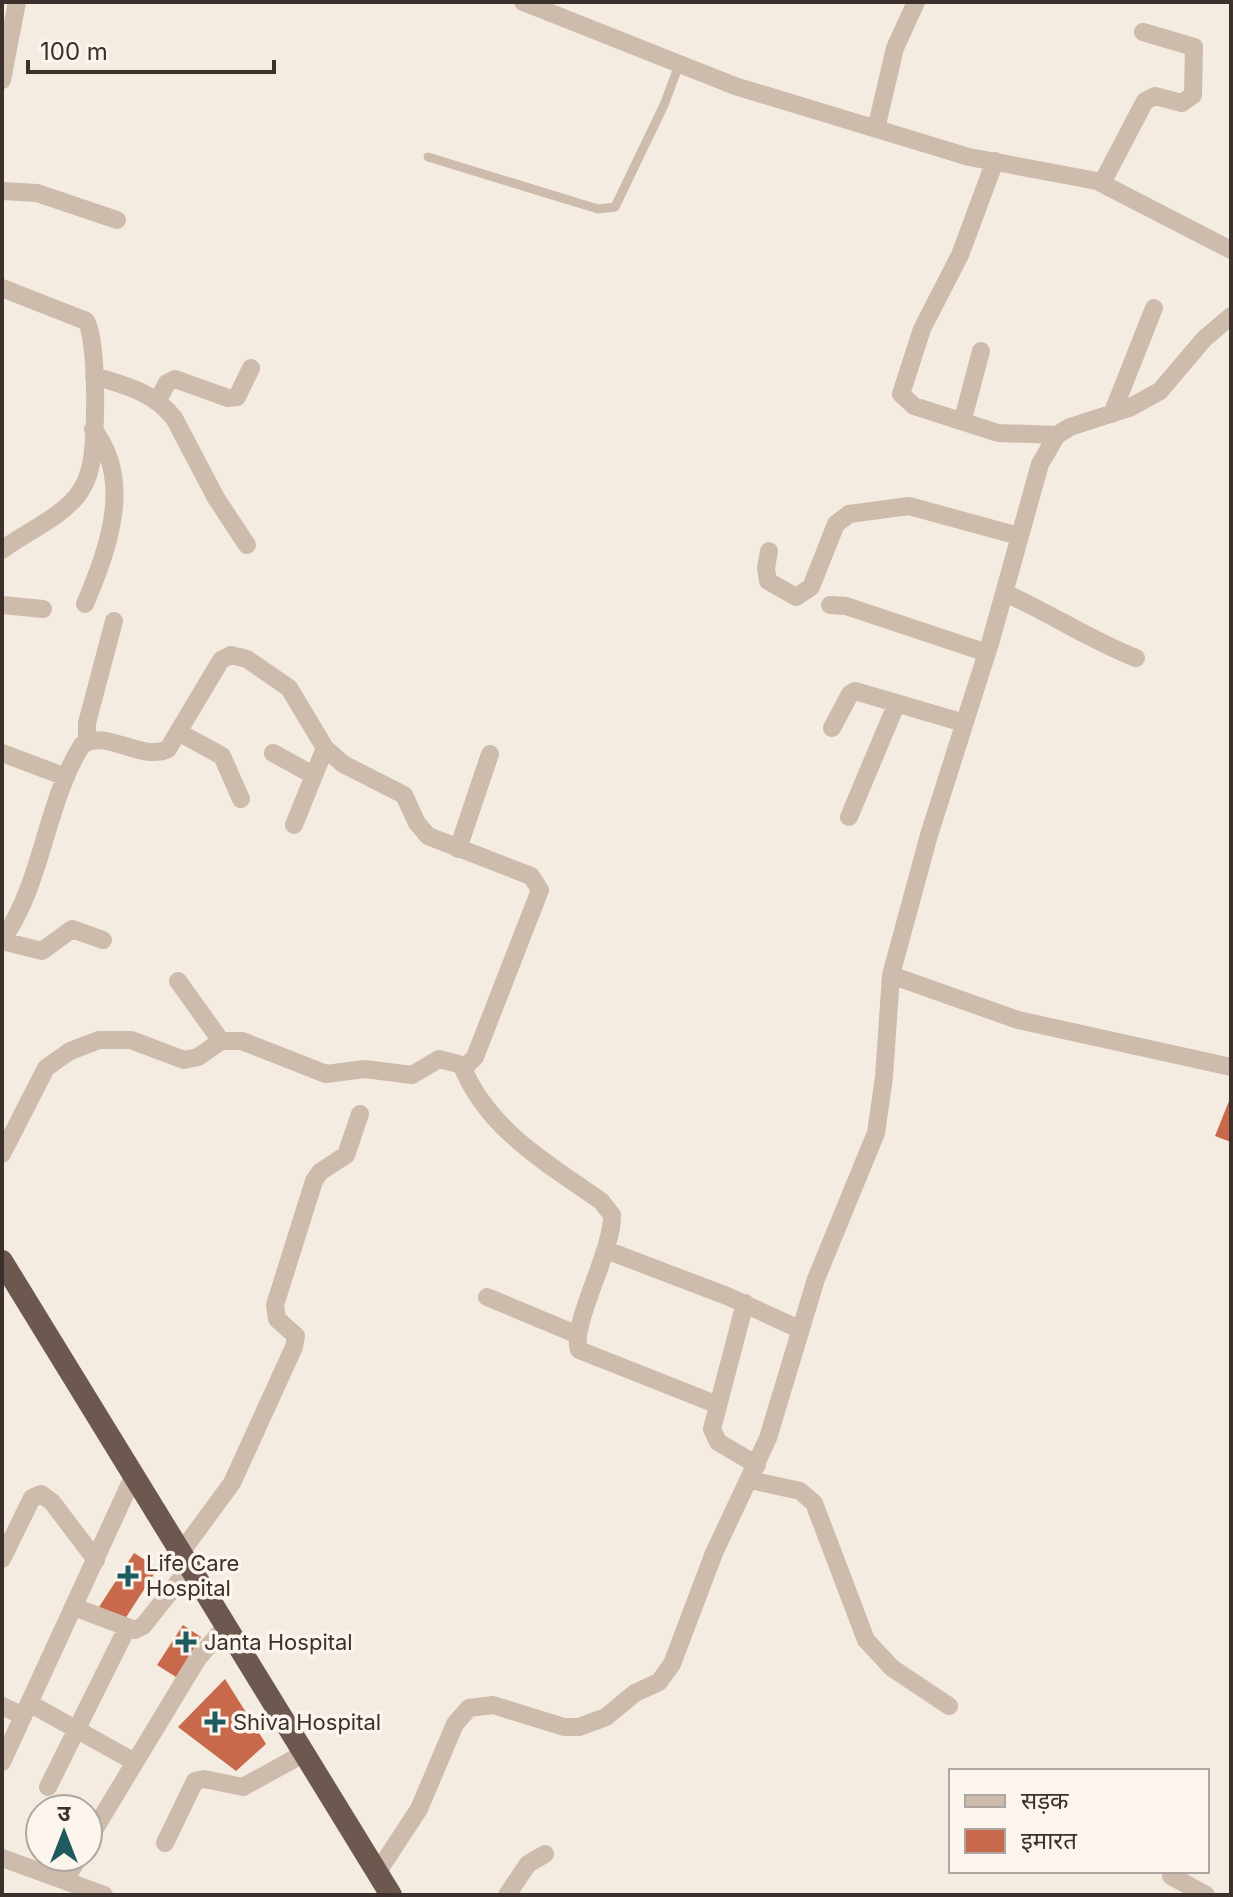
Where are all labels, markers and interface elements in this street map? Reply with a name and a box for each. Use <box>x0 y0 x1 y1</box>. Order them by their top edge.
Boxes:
scale bar <box>28 24 274 74</box>
text: 100 m <box>40 37 108 66</box>
place label: Life Care Hospital <box>146 1550 239 1601</box>
marker: Life Care Hospital <box>117 1565 139 1587</box>
place label: Janta Hospital <box>204 1629 353 1655</box>
marker: Janta Hospital <box>175 1631 197 1653</box>
place label: Shiva Hospital <box>233 1709 381 1735</box>
marker: Shiva Hospital <box>204 1711 226 1733</box>
legend <box>949 1769 1209 1873</box>
text: सड़क <box>1021 1786 1069 1815</box>
north arrow <box>24 1793 104 1873</box>
text: उ <box>58 1800 72 1826</box>
text: इमारत <box>1021 1826 1078 1855</box>

